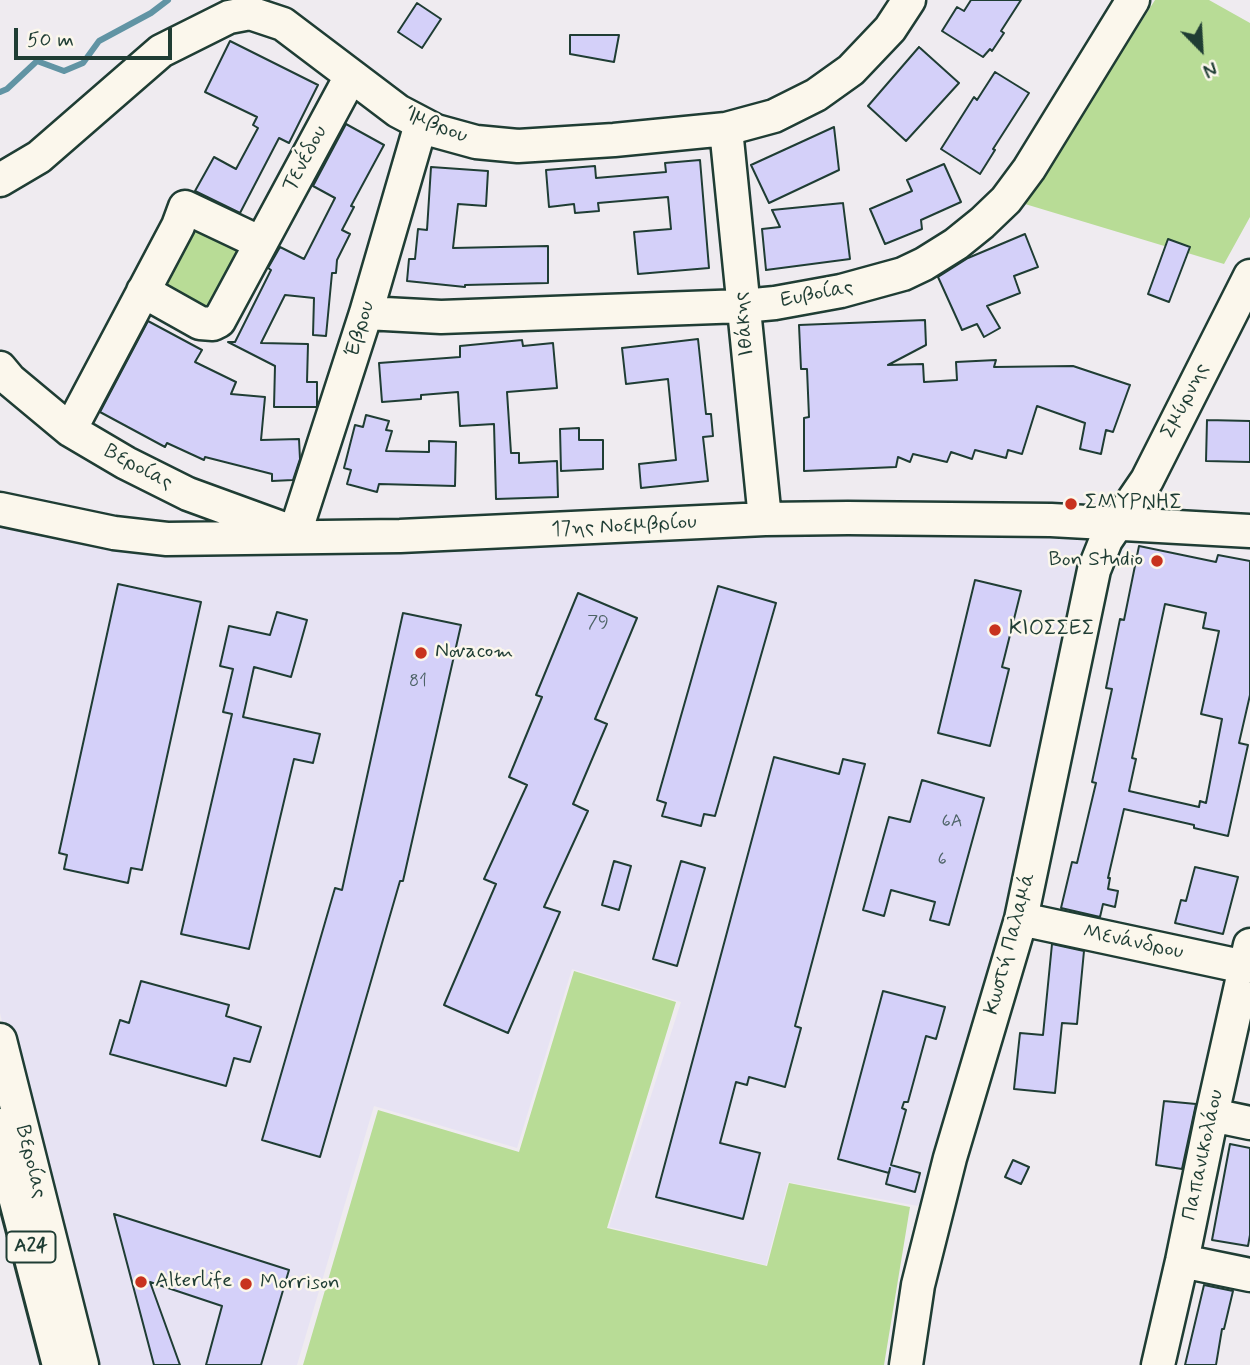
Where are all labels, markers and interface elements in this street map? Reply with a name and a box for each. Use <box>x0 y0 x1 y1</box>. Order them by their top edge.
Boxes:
scale bar <box>18 14 175 58</box>
north arrow <box>1166 14 1236 84</box>
text: 50 m <box>27 26 74 54</box>
text: N <box>1199 55 1221 83</box>
street label: Ίμβρου <box>401 102 471 150</box>
street label: Τενέδου <box>278 122 334 196</box>
street label: Ευβοίας <box>778 276 856 314</box>
street label: Ιθάκης <box>729 290 761 358</box>
street label: Έβρου <box>341 298 381 360</box>
street label: Σμύρνης <box>1156 359 1216 443</box>
street label: Βεροίας <box>99 439 177 497</box>
place label: ΣΜΥΡΝΗΣ <box>1085 491 1182 517</box>
marker: ΣΜΥΡΝΗΣ <box>1063 496 1079 512</box>
street label: 17ης Νοεμβρίου <box>551 511 697 543</box>
place label: Bon Studio <box>1048 548 1143 574</box>
marker: Bon Studio <box>1149 553 1165 569</box>
house number: 79 <box>587 612 609 634</box>
place label: ΚΙΟΣΣΕΣ <box>1009 617 1095 643</box>
marker: ΚΙΟΣΣΕΣ <box>987 622 1003 638</box>
place label: Novacom <box>435 640 513 666</box>
marker: Novacom <box>413 645 429 661</box>
house number: 81 <box>409 671 427 693</box>
house number: 6A <box>942 811 962 833</box>
house number: 6 <box>937 849 947 871</box>
street label: Κωστή Παλαμά <box>980 870 1042 1018</box>
street label: Μενάνδρου <box>1080 920 1186 966</box>
street label: Παπανικολάου <box>1178 1087 1230 1223</box>
street label: Βεροίας <box>9 1123 51 1201</box>
road number: Α24 <box>7 1232 56 1262</box>
place label: Alterlife <box>155 1269 232 1295</box>
place label: Morrison <box>260 1271 340 1297</box>
marker: Alterlife <box>133 1274 149 1290</box>
marker: Morrison <box>238 1276 254 1292</box>

